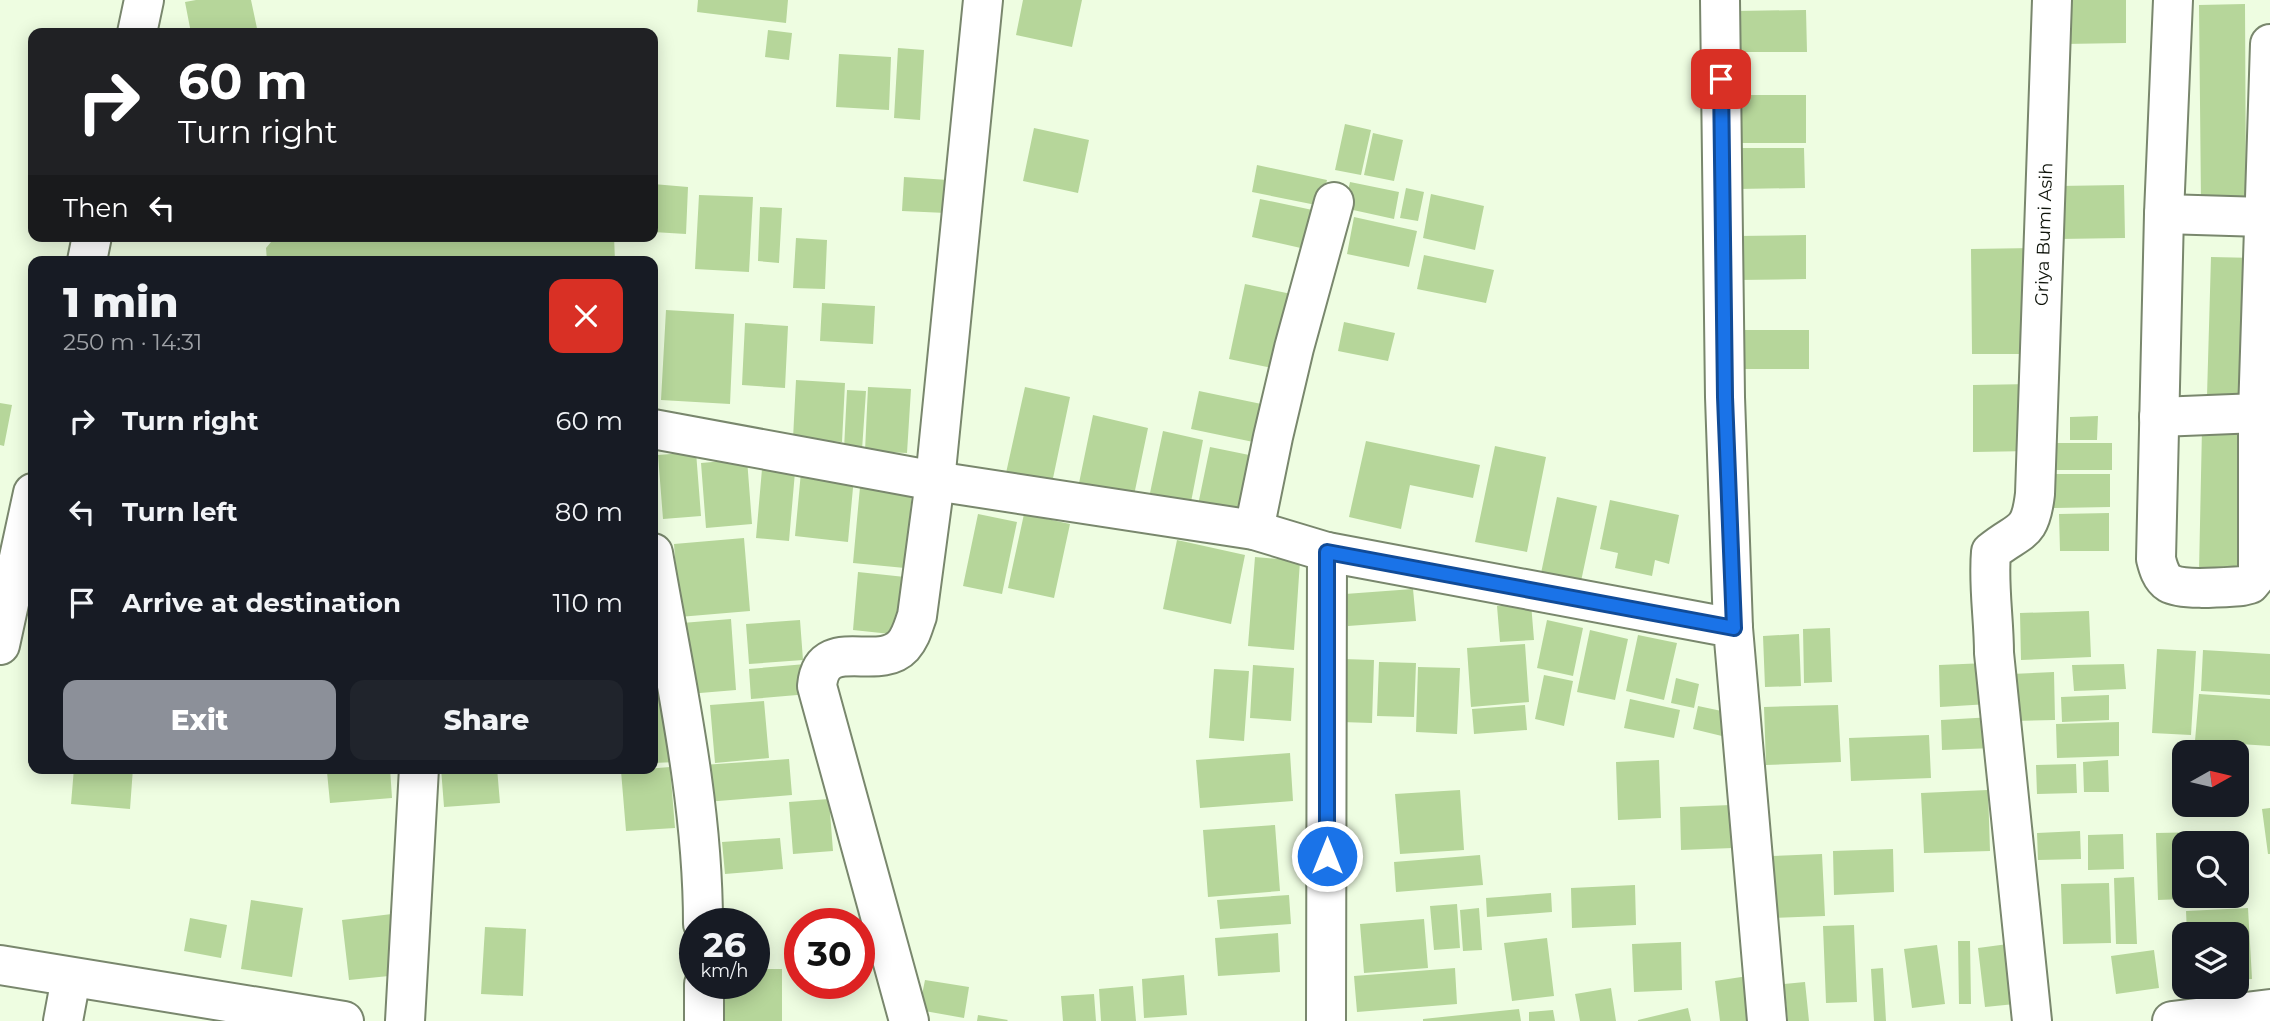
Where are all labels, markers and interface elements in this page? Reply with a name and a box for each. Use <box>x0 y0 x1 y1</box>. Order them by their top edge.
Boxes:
pin <box>1691 49 1751 109</box>
text: 60 m <box>178 52 308 111</box>
icon: right <box>63 56 154 147</box>
icon: arrive <box>1702 60 1740 98</box>
text: Turn right <box>178 112 338 151</box>
street label: Griya Bumi Asih <box>2030 162 2057 307</box>
icon: left <box>143 189 181 227</box>
text: Then <box>63 192 129 224</box>
text: 1 min <box>63 276 179 328</box>
button: close <box>549 279 623 353</box>
text: 250 m · 14:31 <box>63 328 202 356</box>
icon: right <box>63 402 101 440</box>
text: Turn right <box>122 405 258 437</box>
text: 60 m <box>556 405 623 437</box>
icon: left <box>63 493 101 531</box>
text: Turn left <box>122 496 238 528</box>
text: 80 m <box>555 496 623 528</box>
icon: arrive <box>63 584 101 622</box>
text: Arrive at destination <box>122 587 401 619</box>
text: 110 m <box>553 587 623 619</box>
button: Exit <box>63 680 336 760</box>
button: Share <box>350 680 623 760</box>
north arrow <box>2172 740 2249 817</box>
map controls <box>2172 740 2249 999</box>
position arrow <box>1290 819 1364 893</box>
button: search <box>2172 831 2249 908</box>
speed limit sign: 30 <box>784 908 875 999</box>
button: layers <box>2172 922 2249 999</box>
text: 26 <box>703 923 746 966</box>
text: km/h <box>700 960 749 982</box>

